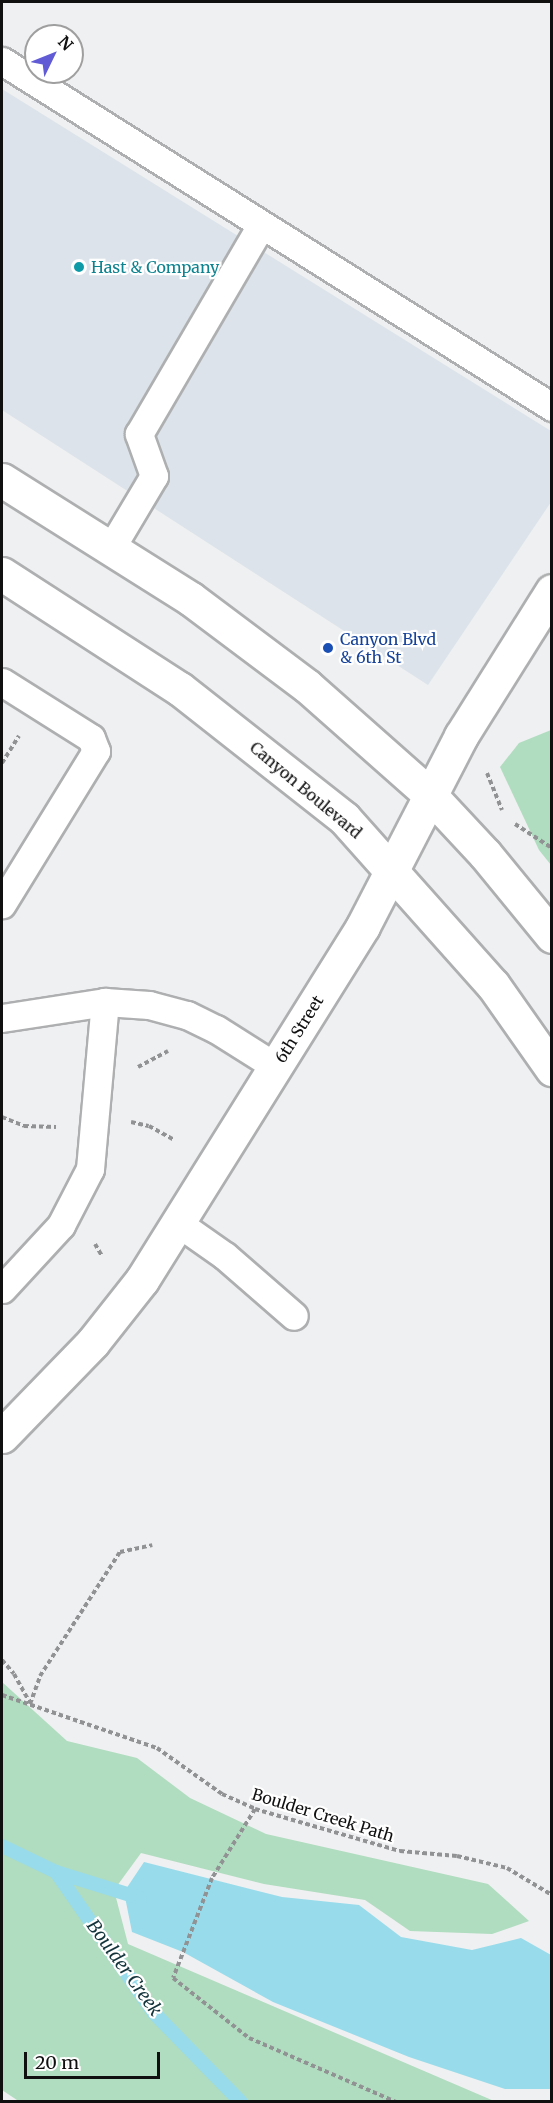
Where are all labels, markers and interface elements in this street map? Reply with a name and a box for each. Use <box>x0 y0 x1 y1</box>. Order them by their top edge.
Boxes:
north arrow <box>24 24 84 84</box>
text: N <box>54 32 77 55</box>
place label: Hast & Company <box>91 257 219 277</box>
marker: Hast & Company <box>72 260 86 274</box>
place label: Canyon Blvd & 6th St <box>340 629 436 667</box>
marker: Canyon Blvd & 6th St <box>321 641 335 655</box>
street label: Canyon Boulevard <box>246 738 366 842</box>
street label: 6th Street <box>271 992 327 1066</box>
street label: Boulder Creek Path <box>250 1784 396 1846</box>
water label: Boulder Creek <box>82 1916 166 2020</box>
scale bar <box>27 2040 164 2078</box>
text: 20 m <box>35 2051 79 2074</box>

